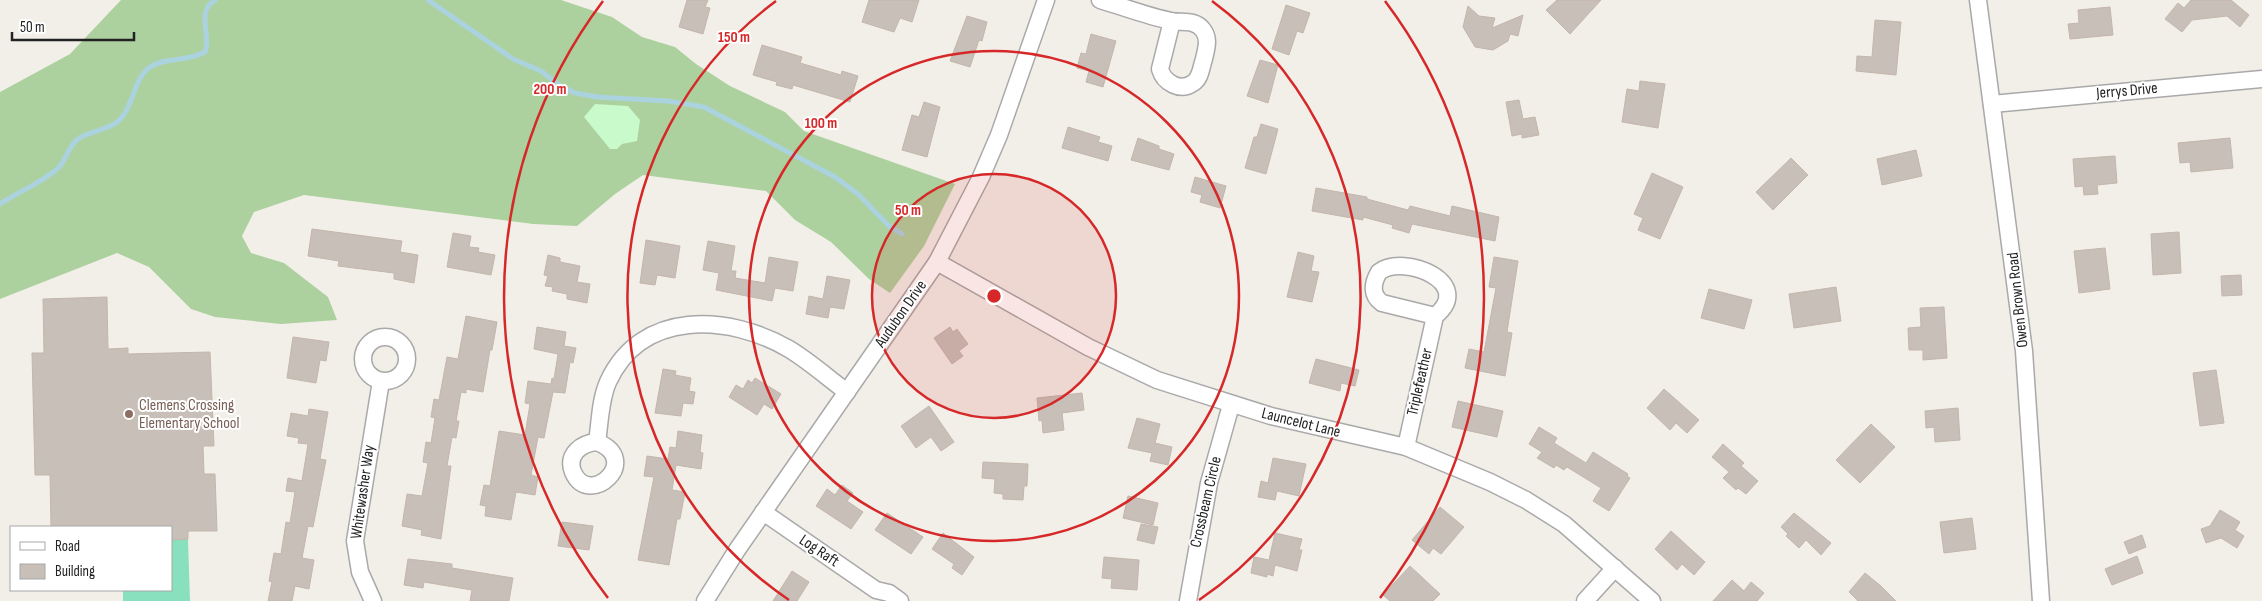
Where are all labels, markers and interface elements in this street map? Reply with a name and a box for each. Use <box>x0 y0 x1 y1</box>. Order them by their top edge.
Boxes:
scale bar <box>12 10 135 42</box>
text: 50 m <box>20 18 45 37</box>
text: 150 m <box>718 28 750 47</box>
street label: Jerrys Drive <box>2095 79 2158 103</box>
text: 200 m <box>533 80 567 99</box>
text: 100 m <box>805 114 837 133</box>
text: 50 m <box>895 201 921 220</box>
street label: Owen Brown Road <box>2004 251 2032 349</box>
street label: Audubon Drive <box>870 277 931 352</box>
centre of rings <box>985 287 1003 305</box>
street label: Triplefeather <box>1403 346 1437 418</box>
place label: Clemens Crossing Elementary School <box>139 396 239 433</box>
street label: Launcelot Lane <box>1260 404 1342 442</box>
marker: Clemens Crossing Elementary School <box>123 408 135 420</box>
street label: Whitewasher Way <box>347 444 379 540</box>
street label: Crossbeam Circle <box>1186 455 1226 549</box>
legend <box>10 526 172 591</box>
street label: Log Raft <box>795 531 843 571</box>
text: Road <box>55 537 80 556</box>
text: Building <box>55 562 95 581</box>

